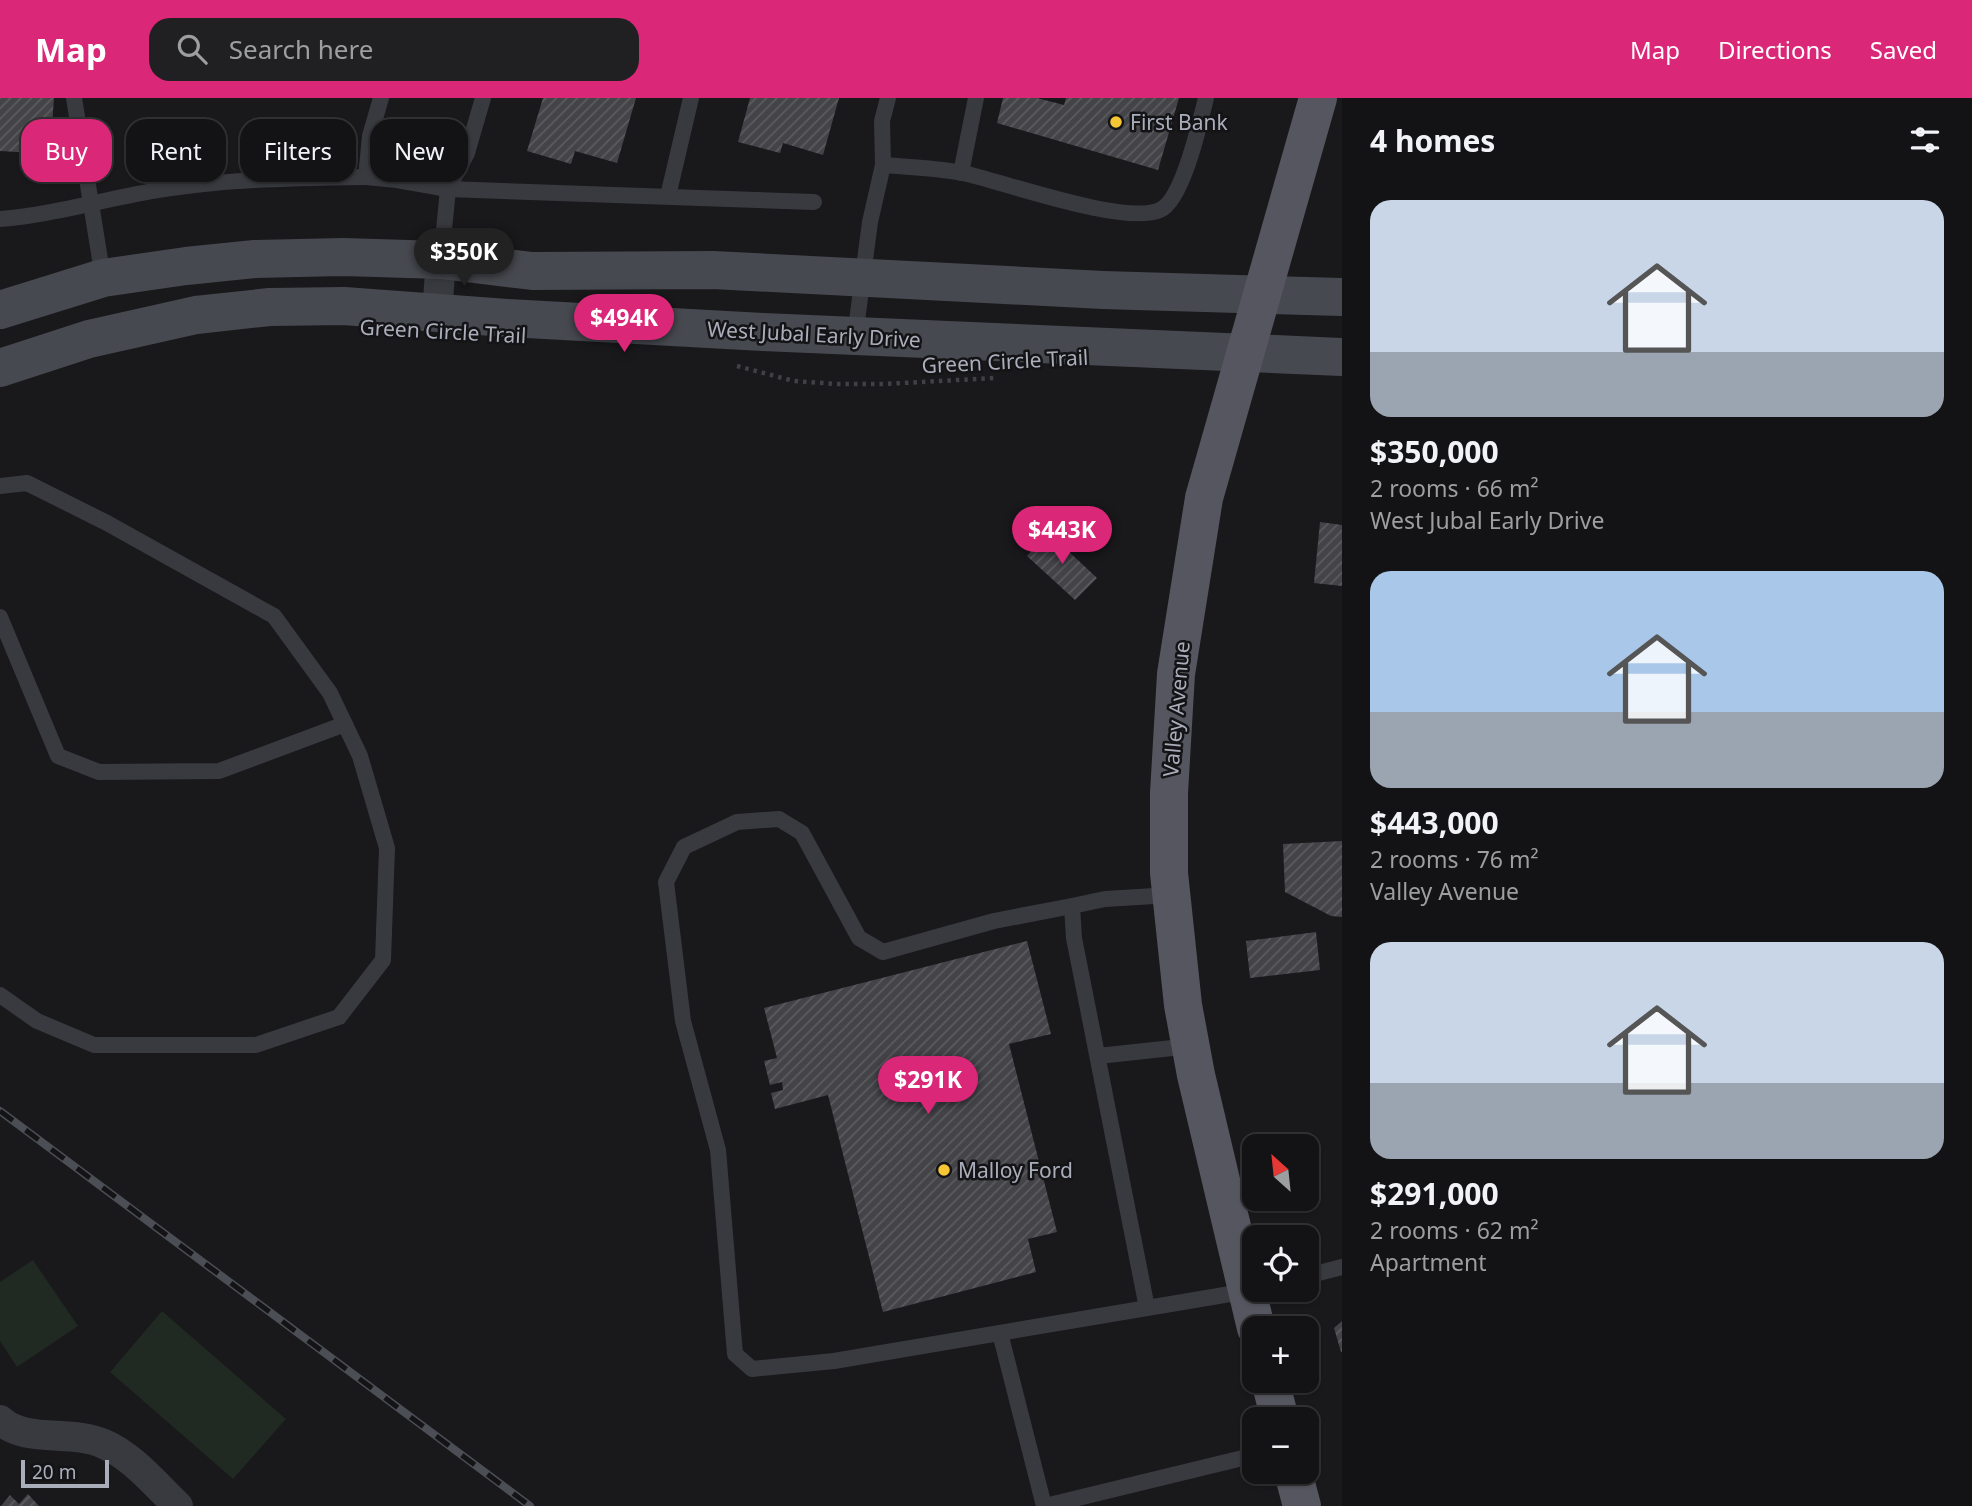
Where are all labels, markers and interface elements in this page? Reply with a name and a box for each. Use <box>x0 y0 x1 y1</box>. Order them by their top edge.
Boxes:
search box <box>149 18 639 81</box>
text: Map <box>35 27 107 72</box>
icon: search <box>173 30 211 68</box>
text: Search here <box>229 31 373 67</box>
text: Map <box>1630 33 1680 66</box>
text: Directions <box>1718 33 1832 66</box>
text: Saved <box>1870 33 1937 66</box>
place label: First Bank <box>1130 108 1228 136</box>
marker: First Bank <box>1108 114 1124 130</box>
chip: Buy <box>21 119 112 182</box>
chip: Rent <box>126 119 226 182</box>
chip: Filters <box>240 119 356 182</box>
chip: New <box>370 119 468 182</box>
text: 4 homes <box>1370 120 1495 161</box>
icon: filters <box>1906 121 1944 159</box>
pin: $350K <box>415 228 513 288</box>
text: $350K <box>430 235 498 267</box>
icon: home <box>1594 245 1720 371</box>
pin: $494K <box>575 294 673 354</box>
text: $494K <box>590 301 658 333</box>
street label: Green Circle Trail <box>359 313 527 349</box>
street label: West Jubal Early Drive <box>706 314 922 354</box>
street label: Green Circle Trail <box>921 343 1089 379</box>
text: $350,000 <box>1370 431 1499 472</box>
text: 2 rooms · 66 m² <box>1370 472 1539 504</box>
text: West Jubal Early Drive <box>1370 504 1604 536</box>
pin: $443K <box>1013 506 1111 566</box>
text: $443K <box>1028 513 1096 545</box>
icon: home <box>1594 616 1720 742</box>
street label: Valley Avenue <box>1156 640 1196 778</box>
text: $443,000 <box>1370 802 1499 843</box>
text: 2 rooms · 76 m² <box>1370 843 1539 875</box>
text: Valley Avenue <box>1370 875 1519 907</box>
icon: home <box>1594 987 1720 1113</box>
pin: $291K <box>879 1056 977 1116</box>
text: $291K <box>894 1063 962 1095</box>
north arrow <box>1242 1134 1320 1211</box>
map controls <box>1242 1134 1319 1484</box>
place label: Malloy Ford <box>958 1156 1073 1184</box>
marker: Malloy Ford <box>936 1162 952 1178</box>
text: $291,000 <box>1370 1173 1499 1214</box>
text: 2 rooms · 62 m² <box>1370 1214 1539 1246</box>
button: locate <box>1242 1225 1319 1302</box>
text: Apartment <box>1370 1246 1487 1278</box>
button: + <box>1242 1316 1319 1393</box>
button: − <box>1242 1407 1319 1484</box>
scale bar <box>21 1457 108 1489</box>
text: 20 m <box>32 1459 76 1485</box>

